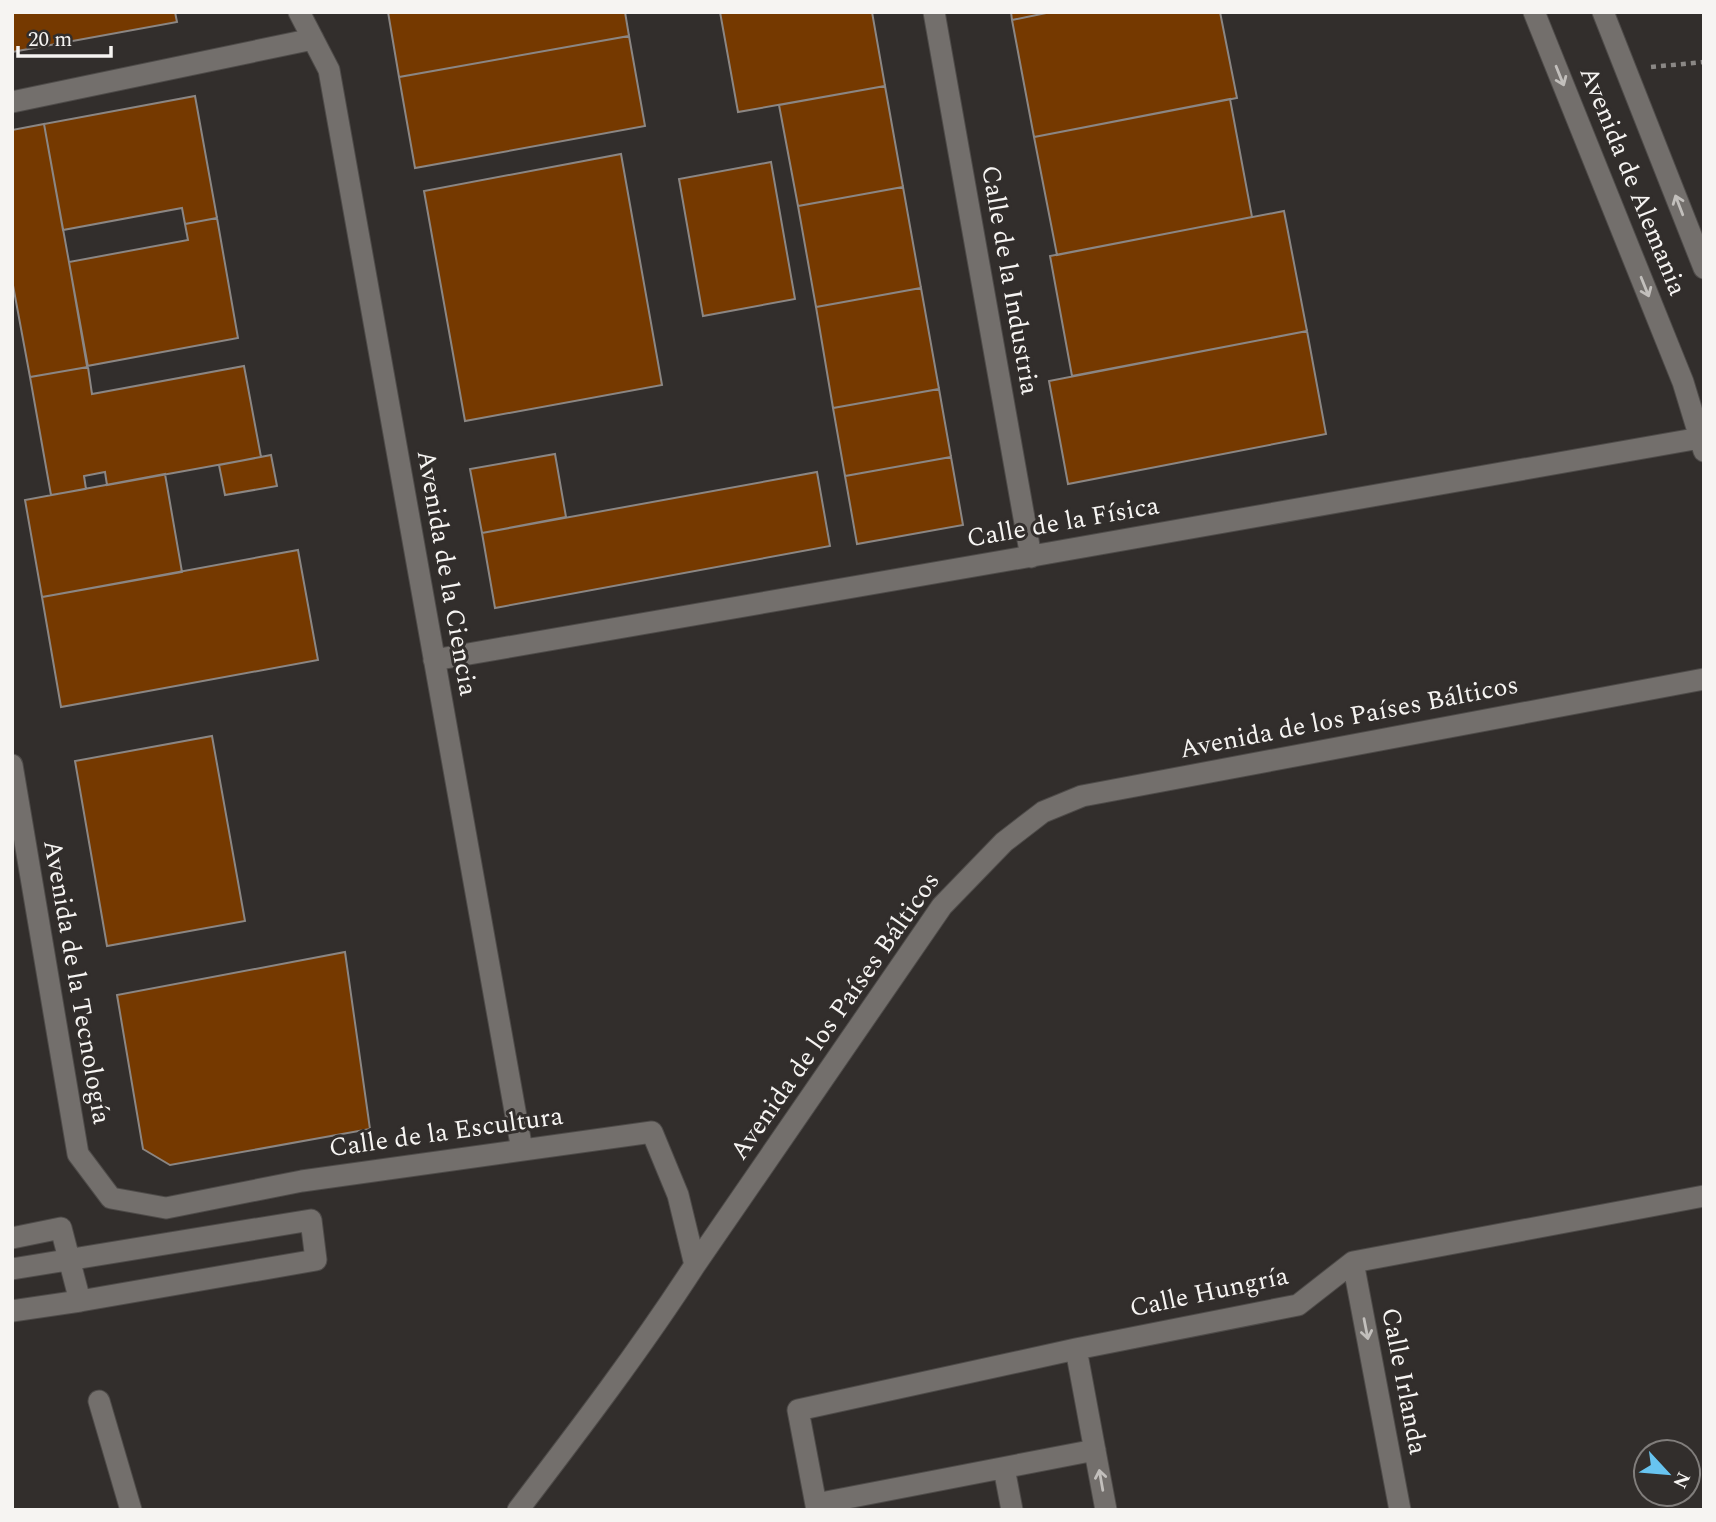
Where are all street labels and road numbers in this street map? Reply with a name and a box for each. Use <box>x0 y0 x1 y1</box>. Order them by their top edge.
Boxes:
street label: Avenida de Alemania <box>1569 60 1697 302</box>
street label: Calle de la Industria <box>970 162 1050 398</box>
street label: Avenida de la Ciencia <box>406 447 488 699</box>
street label: Calle de la Física <box>964 485 1163 559</box>
street label: Avenida de los Países Bálticos <box>1176 665 1522 769</box>
street label: Avenida de la Tecnología <box>32 837 122 1128</box>
street label: Avenida de los Países Bálticos <box>720 863 950 1169</box>
street label: Calle de la Escultura <box>326 1096 566 1168</box>
street label: Calle Hungría <box>1126 1256 1292 1328</box>
street label: Calle Irlanda <box>1370 1304 1438 1458</box>

